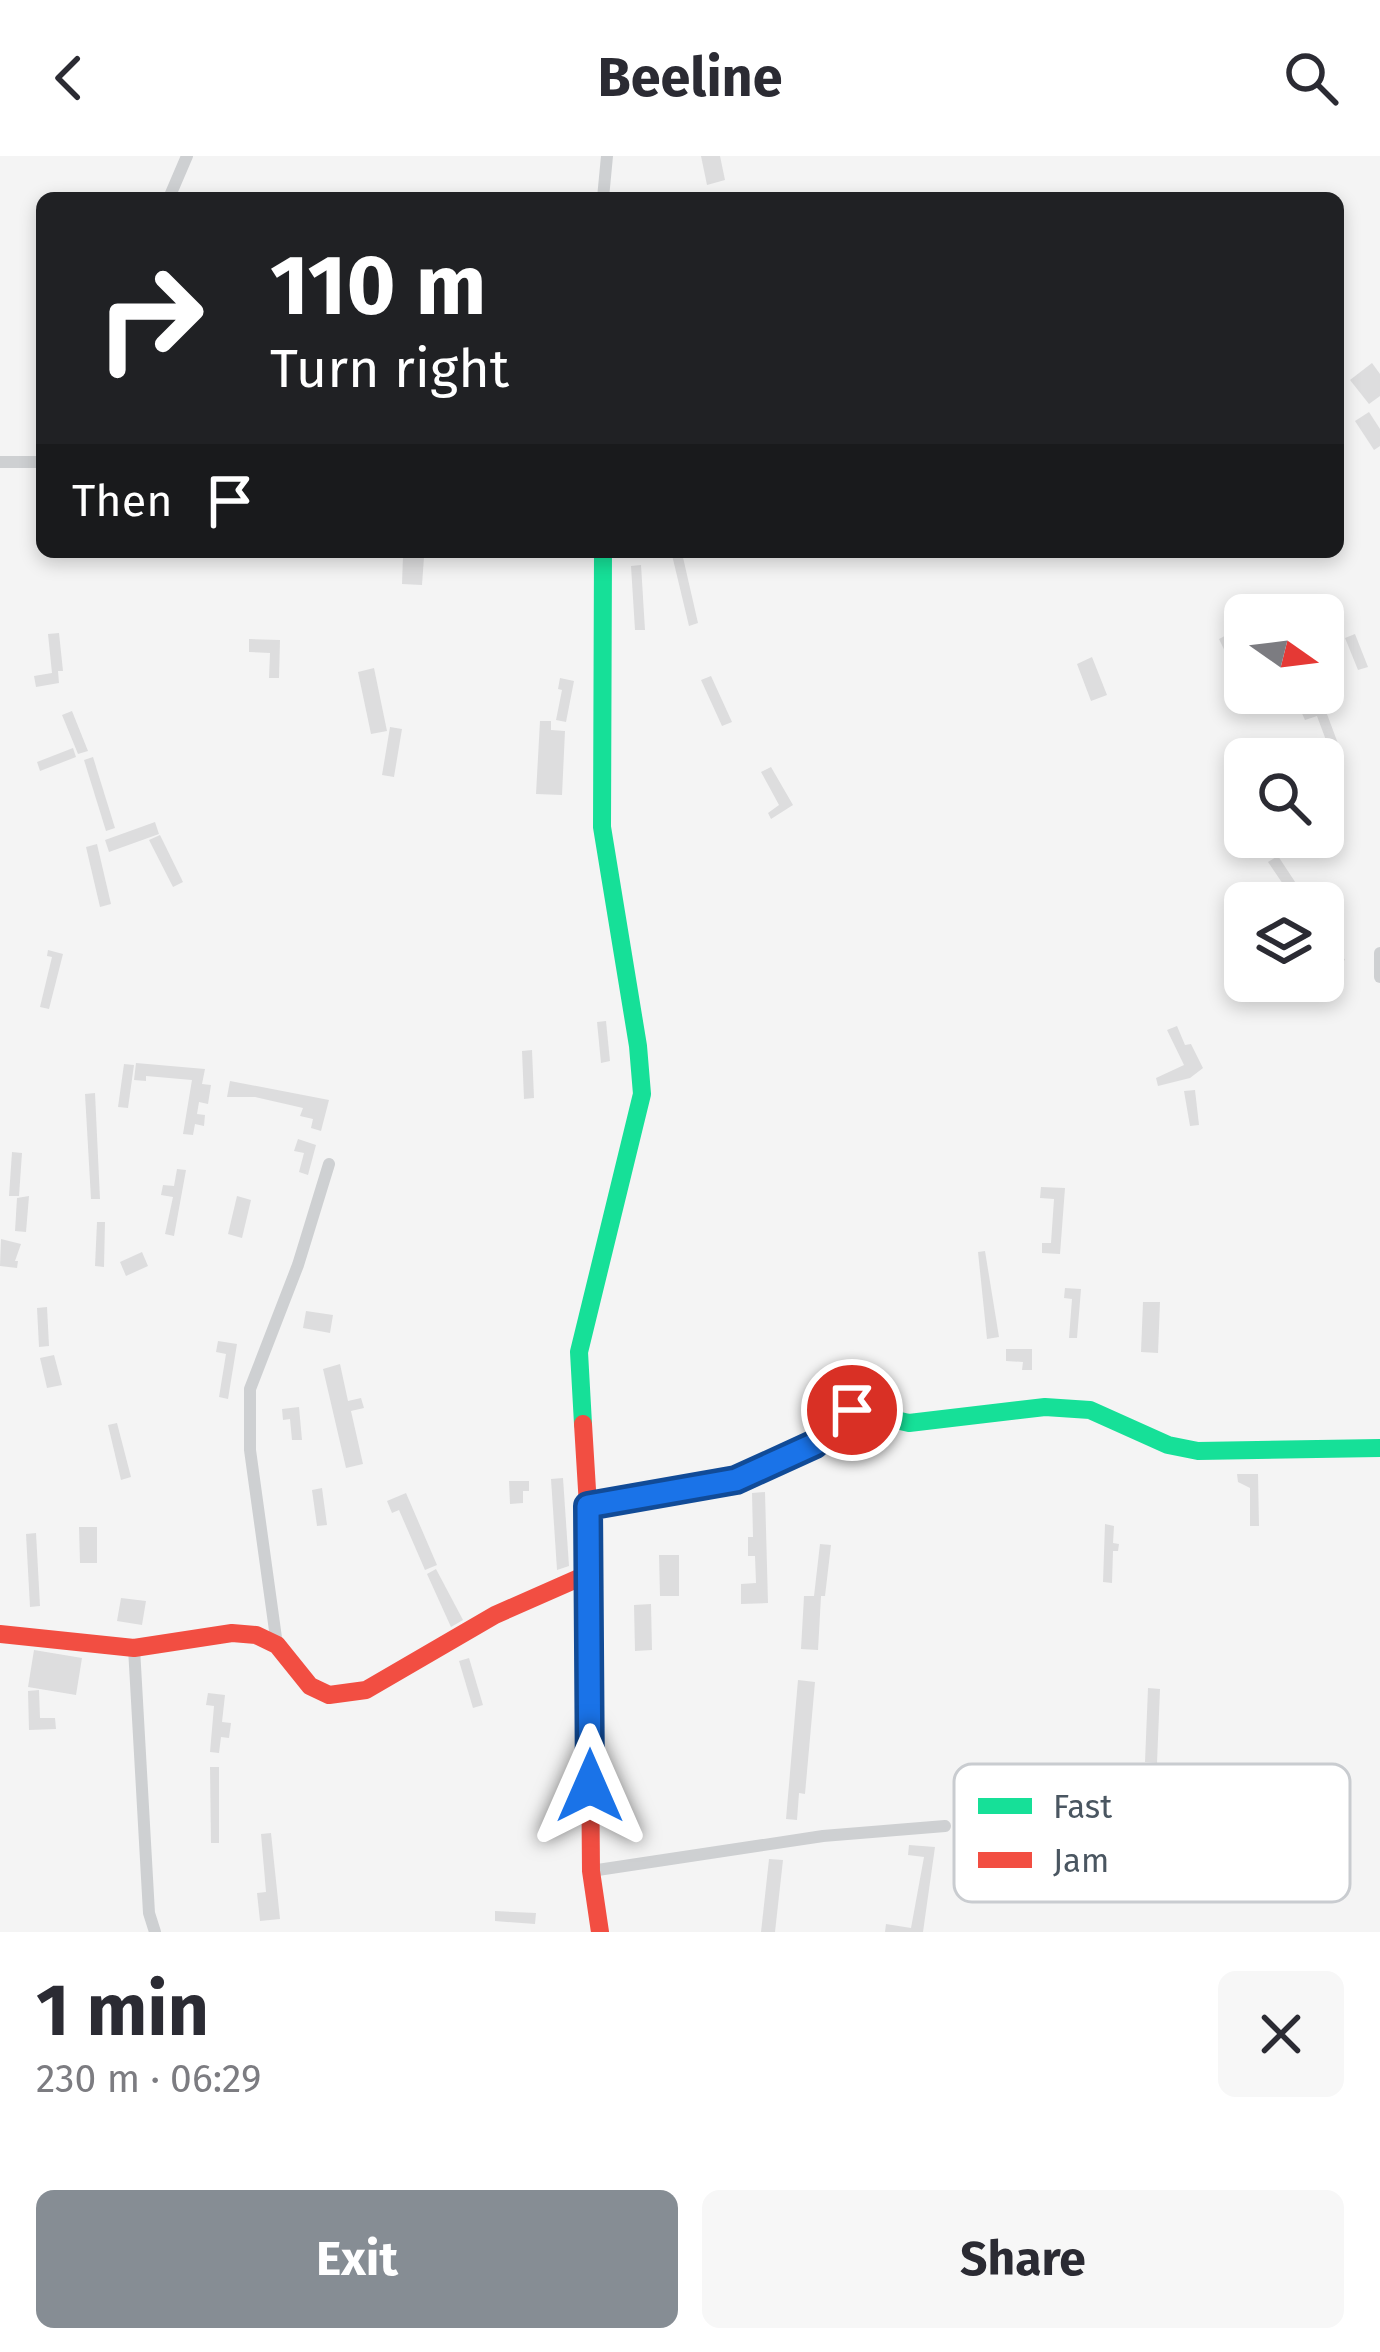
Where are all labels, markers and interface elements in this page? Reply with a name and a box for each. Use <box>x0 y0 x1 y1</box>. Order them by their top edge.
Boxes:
icon: back <box>36 45 102 111</box>
icon: search <box>1278 45 1344 111</box>
text: Beeline <box>597 46 783 110</box>
text: 110 m <box>270 235 486 336</box>
icon: right <box>72 240 228 396</box>
text: Turn right <box>270 337 509 401</box>
icon: arrive <box>197 468 263 534</box>
text: Then <box>72 474 173 528</box>
north arrow <box>1224 594 1344 714</box>
map controls <box>1224 594 1344 1002</box>
button: search <box>1224 738 1344 858</box>
button: layers <box>1224 882 1344 1002</box>
pin <box>801 1359 903 1461</box>
icon: arrive <box>819 1377 885 1443</box>
position arrow <box>527 1723 653 1849</box>
legend <box>954 1764 1350 1902</box>
text: Fast <box>1053 1787 1112 1827</box>
text: Jam <box>1053 1841 1109 1881</box>
text: 1 min <box>36 1968 209 2054</box>
button: close <box>1218 1971 1344 2097</box>
text: 230 m · 06:29 <box>36 2056 261 2102</box>
button: Exit <box>36 2190 678 2328</box>
button: Share <box>702 2190 1344 2328</box>

